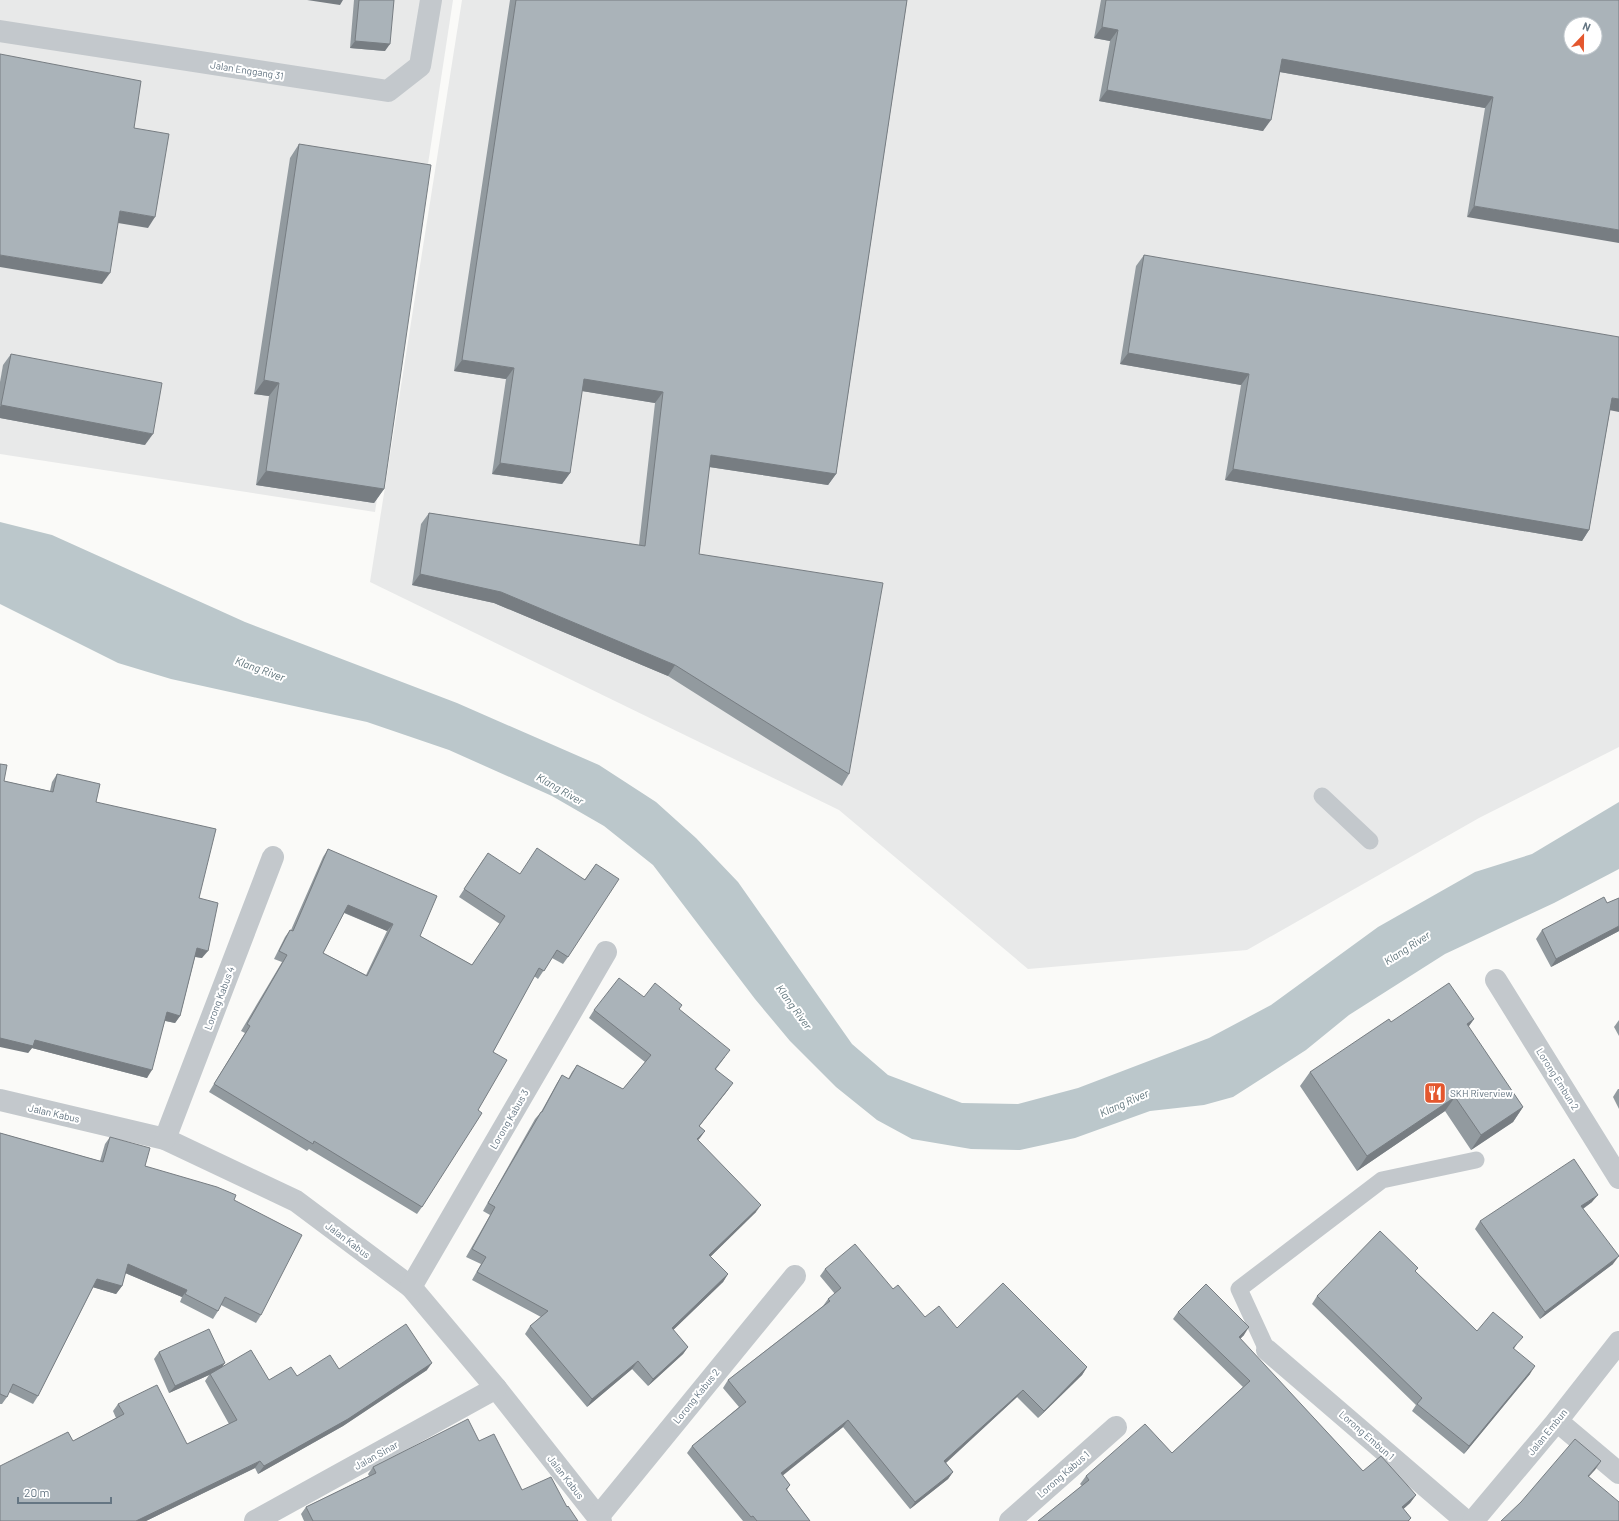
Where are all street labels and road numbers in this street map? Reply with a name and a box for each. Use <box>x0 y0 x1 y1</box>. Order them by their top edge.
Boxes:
street label: Jalan Enggang 31 <box>209 58 285 82</box>
street label: Lorong Kabus 4 <box>201 964 237 1032</box>
street label: Lorong Embun 2 <box>1534 1046 1582 1112</box>
street label: Lorong Kabus 3 <box>487 1087 531 1151</box>
street label: Jalan Kabus <box>27 1101 81 1125</box>
street label: Jalan Kabus <box>323 1219 373 1261</box>
street label: Lorong Kabus 2 <box>670 1366 722 1426</box>
street label: Jalan Embun <box>1525 1406 1569 1458</box>
street label: Lorong Embun 1 <box>1337 1408 1397 1462</box>
street label: Jalan Sinar <box>352 1438 400 1472</box>
street label: Lorong Kabus 1 <box>1034 1448 1092 1500</box>
street label: Jalan Kabus <box>545 1453 587 1502</box>

